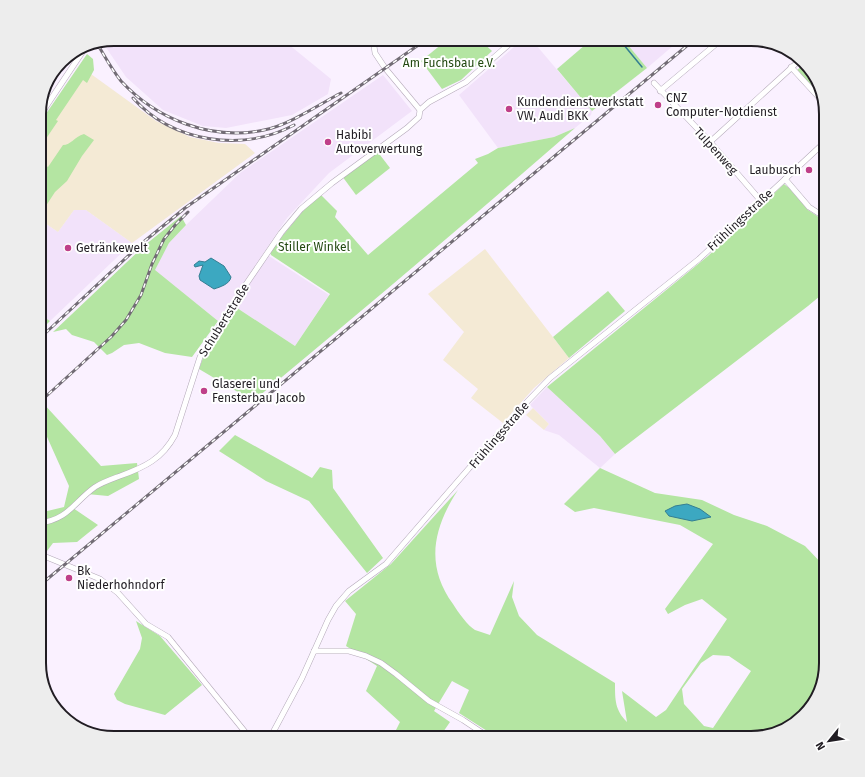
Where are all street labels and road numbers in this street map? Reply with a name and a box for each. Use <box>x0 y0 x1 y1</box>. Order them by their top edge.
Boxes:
street label: Tulpenweg <box>691 125 741 178</box>
street label: Frühlingsstraße <box>704 186 776 254</box>
street label: Schubertstraße <box>196 281 252 359</box>
street label: Frühlingsstraße <box>466 399 532 471</box>

